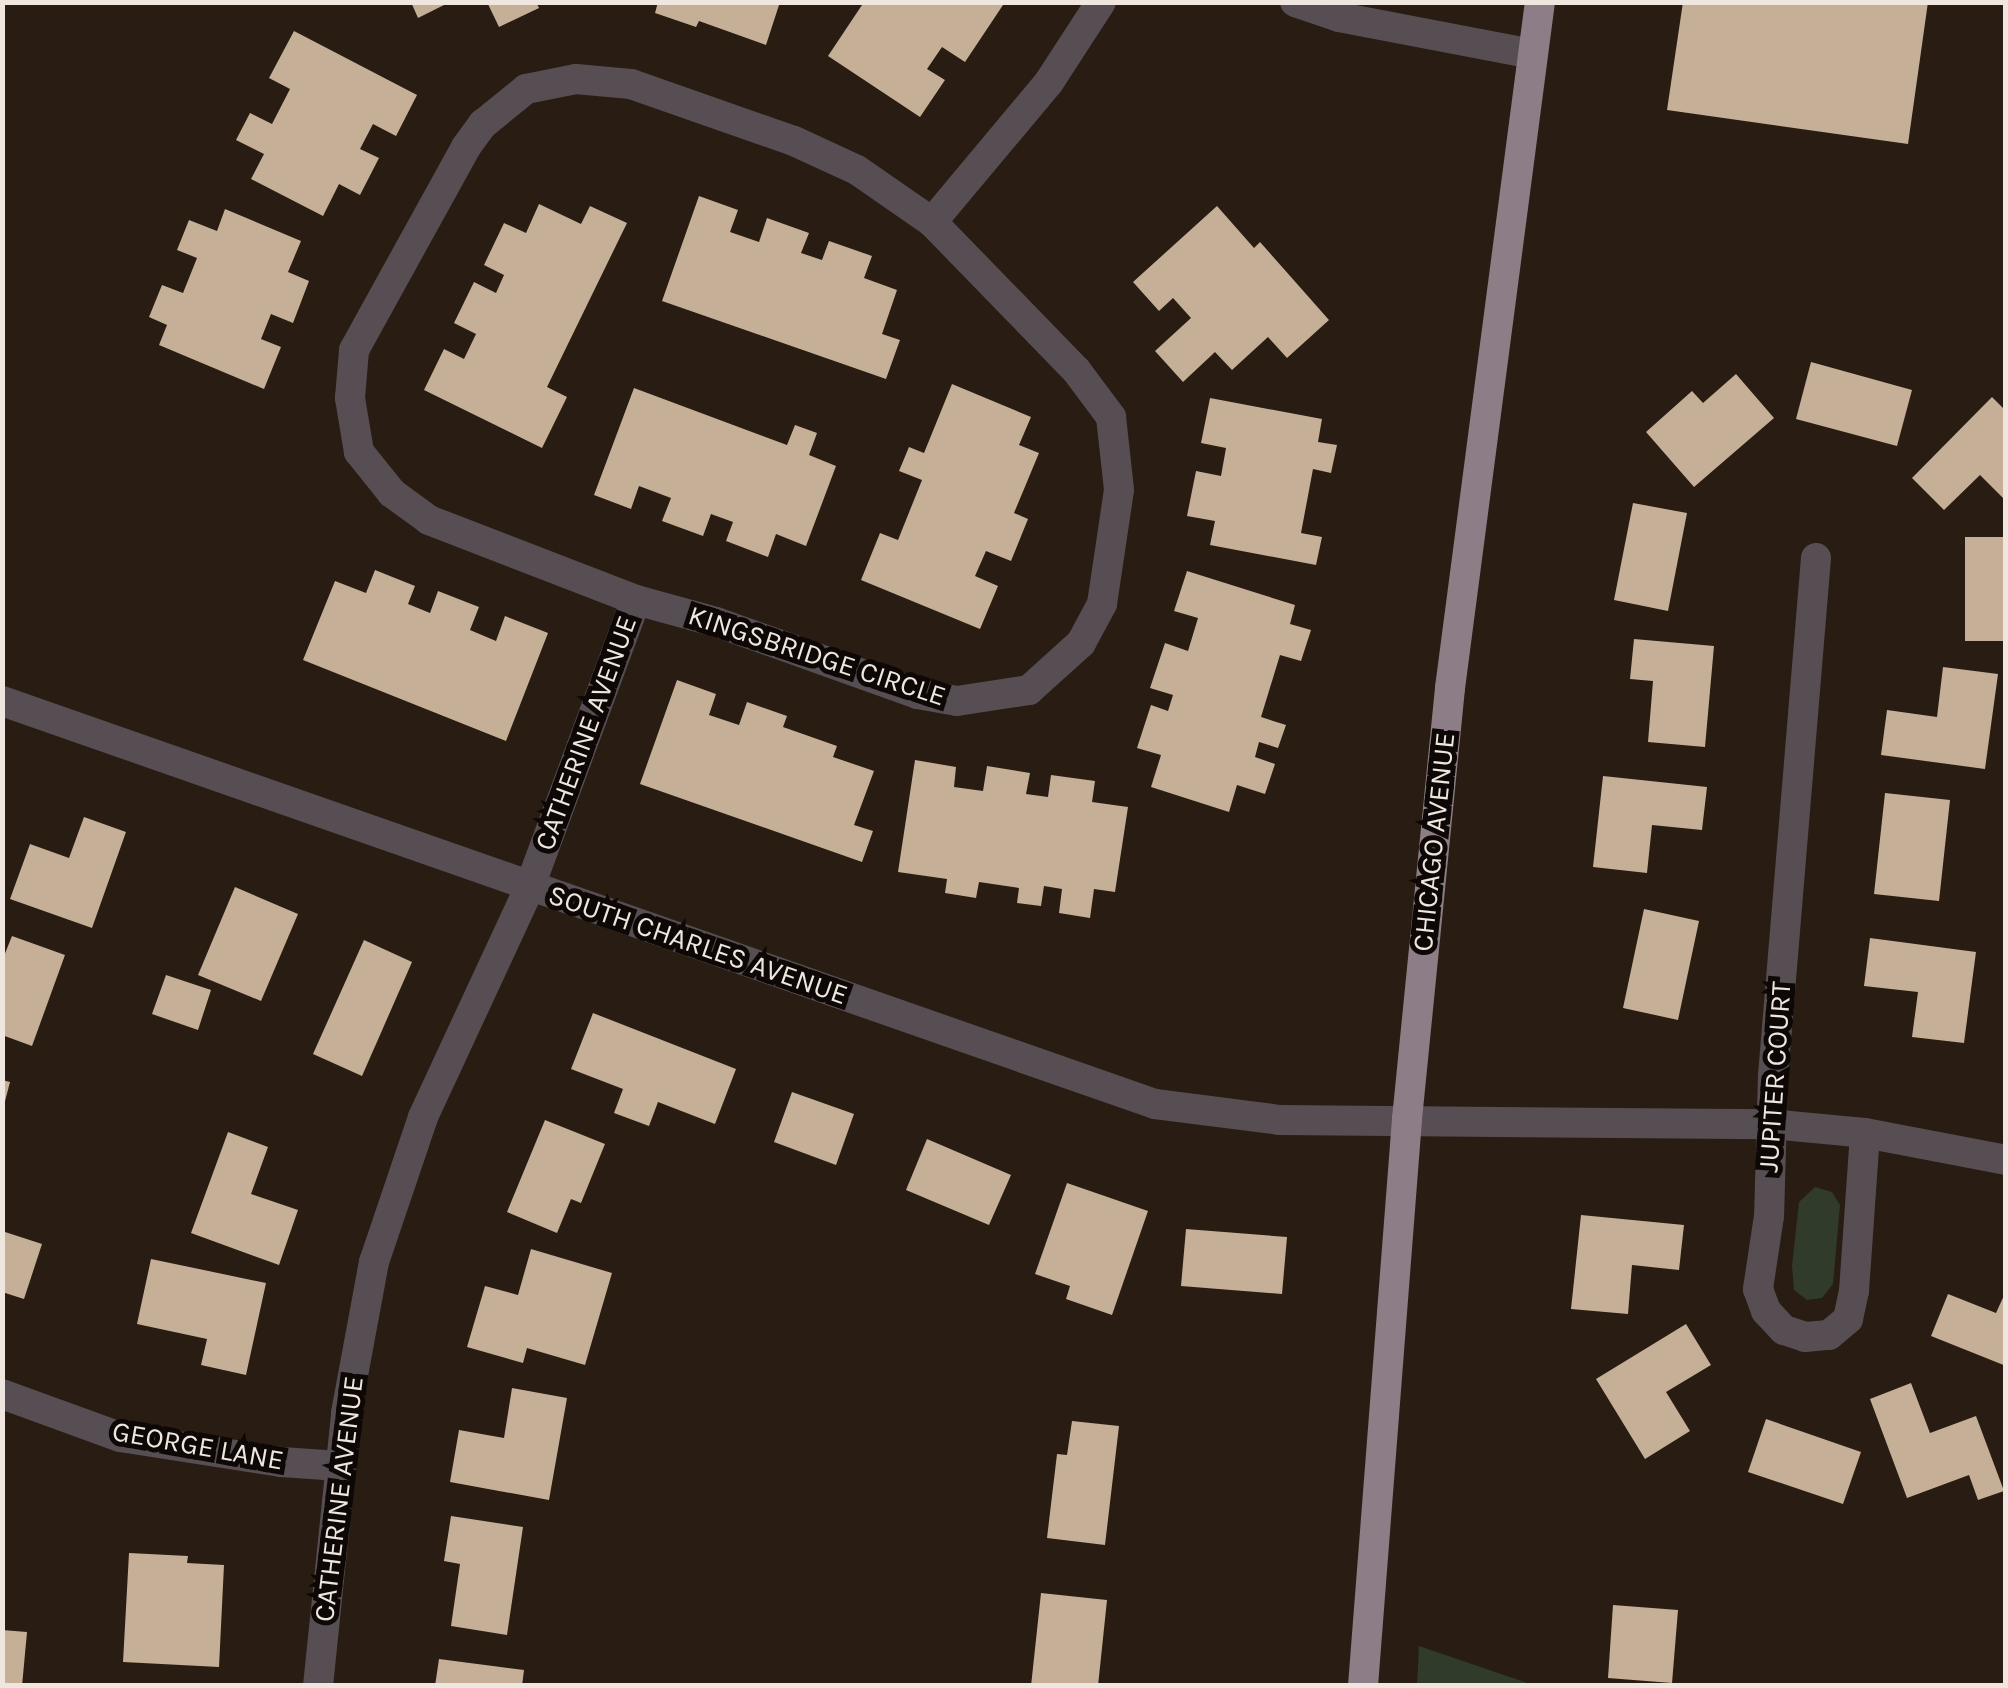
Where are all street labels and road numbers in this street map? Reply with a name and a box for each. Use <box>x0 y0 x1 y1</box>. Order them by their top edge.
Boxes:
street label: KINGSBRIDGE CIRCLE <box>684 599 950 713</box>
street label: CATHERINE AVENUE <box>528 611 644 855</box>
street label: CHICAGO AVENUE <box>1406 731 1462 953</box>
street label: SOUTH CHARLES AVENUE <box>544 878 852 1012</box>
street label: JUPITER COURT <box>1752 980 1798 1174</box>
street label: CATHERINE AVENUE <box>307 1374 371 1624</box>
street label: GEORGE LANE <box>110 1414 286 1478</box>

